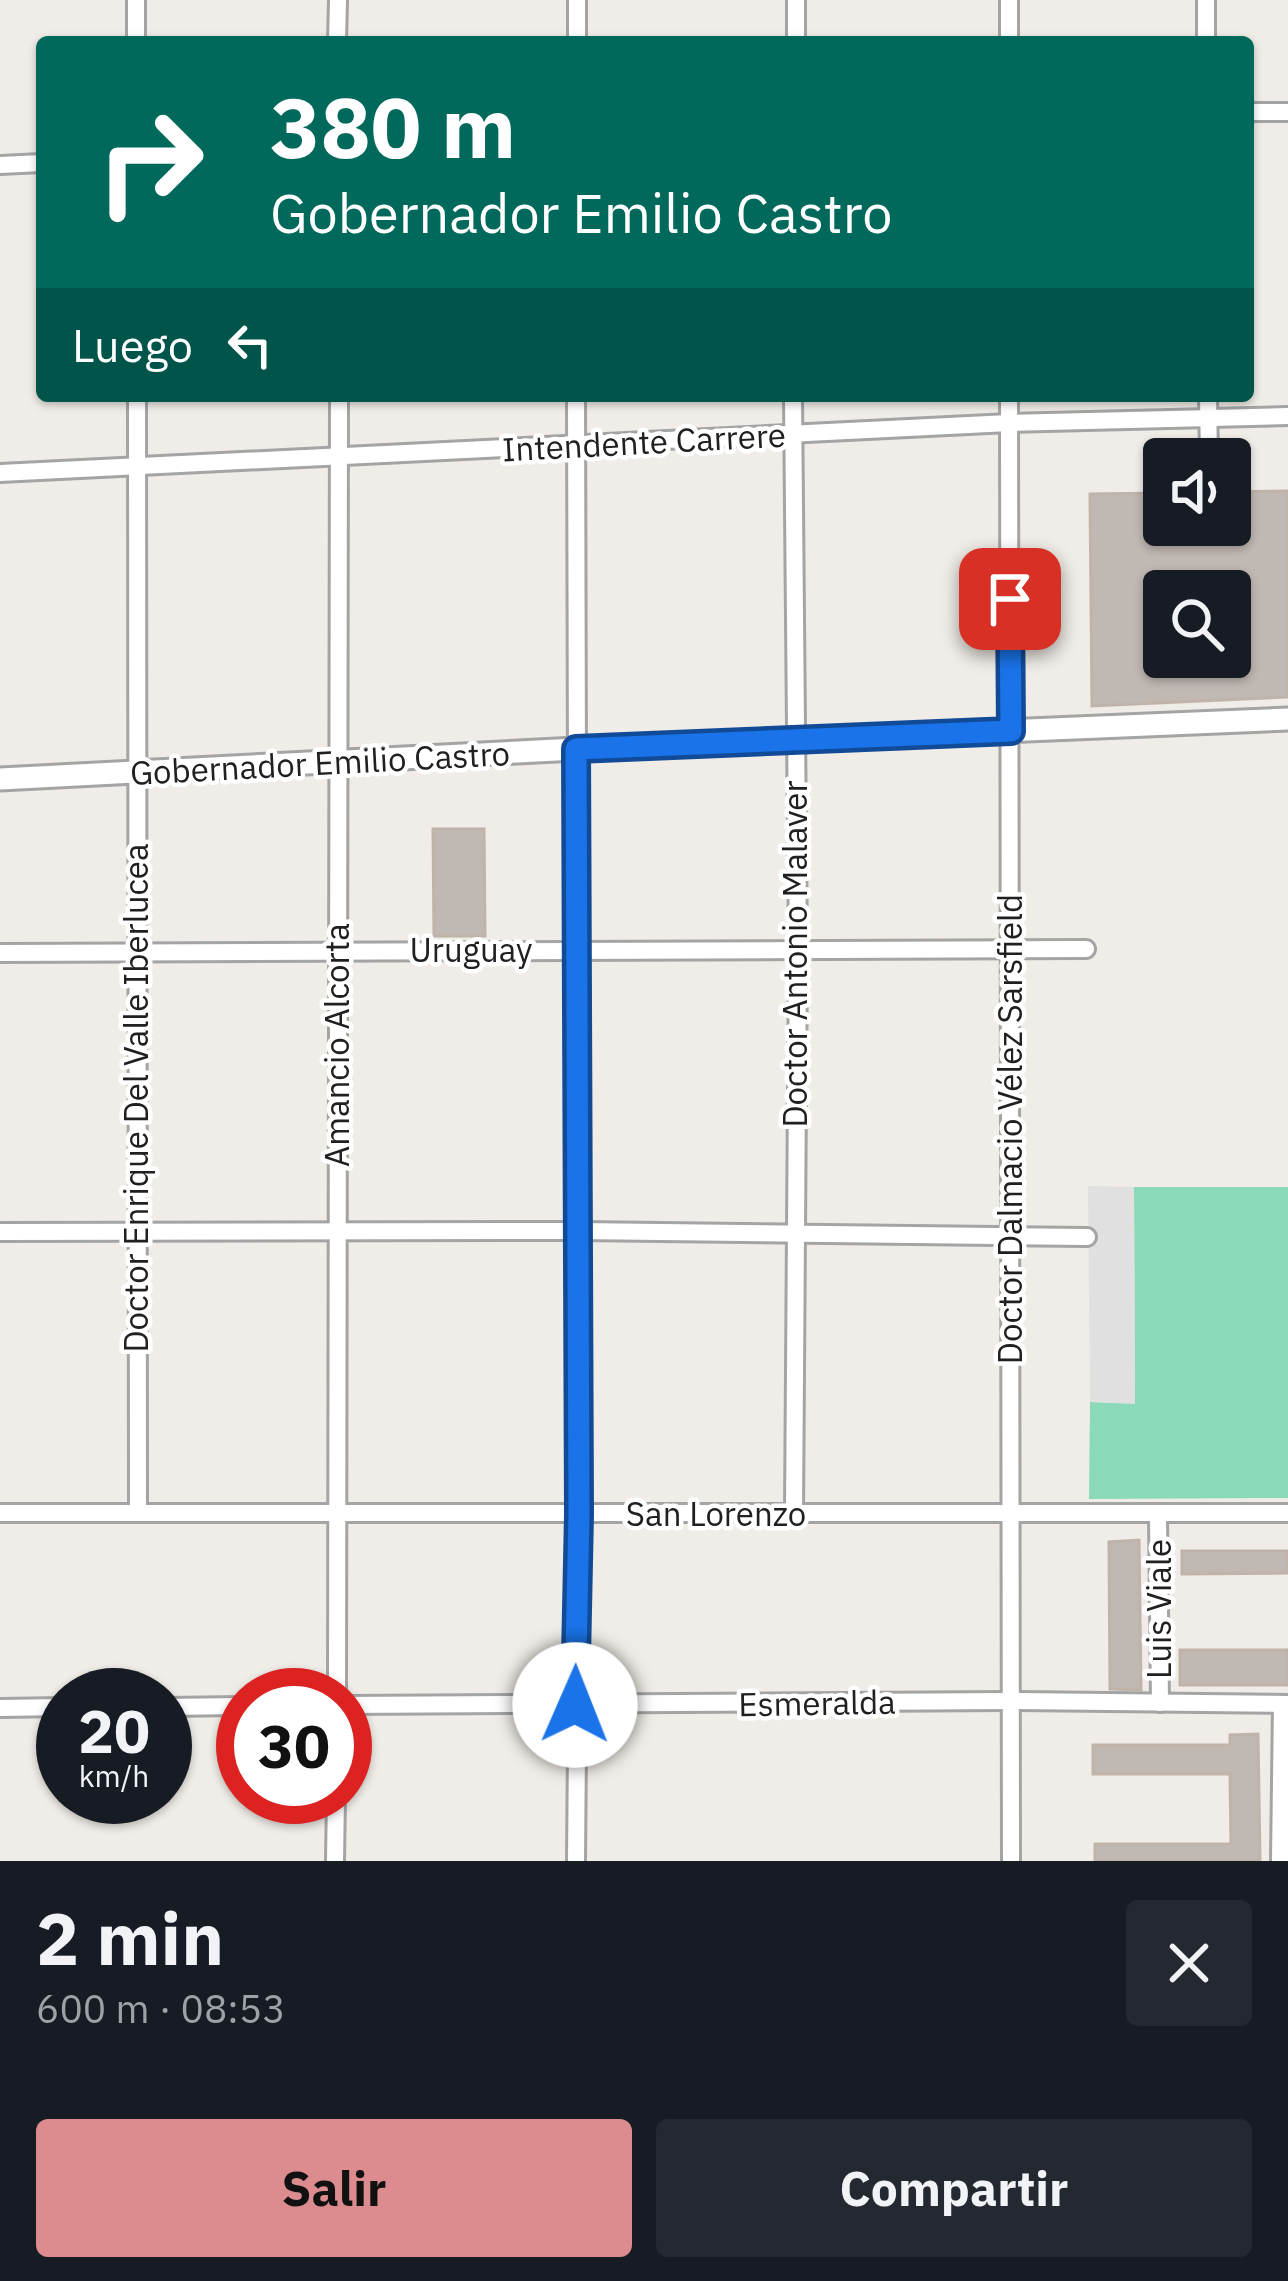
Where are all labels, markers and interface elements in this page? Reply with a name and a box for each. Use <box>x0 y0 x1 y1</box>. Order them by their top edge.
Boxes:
text: 380 m <box>270 72 516 181</box>
icon: right <box>72 84 228 240</box>
text: Gobernador Emilio Castro <box>270 178 893 248</box>
icon: left <box>217 312 283 378</box>
text: Luego <box>72 316 193 374</box>
street label: Intendente Carrere <box>501 413 787 470</box>
map controls <box>1143 438 1251 678</box>
button: sound <box>1143 438 1251 546</box>
pin <box>959 548 1061 650</box>
icon: arrive <box>977 566 1043 632</box>
button: search <box>1143 570 1251 678</box>
street label: Gobernador Emilio Castro <box>129 731 511 794</box>
street label: Doctor Antonio Malaver <box>773 780 816 1128</box>
street label: Doctor Enrique Del Valle Iberlucea <box>114 843 157 1353</box>
street label: Doctor Dalmacio Vélez Sarsfield <box>988 894 1031 1364</box>
street label: Amancio Alcorta <box>315 923 358 1167</box>
street label: Uruguay <box>409 928 533 971</box>
street label: San Lorenzo <box>626 1492 806 1535</box>
street label: Luis Viale <box>1137 1539 1180 1679</box>
position arrow <box>512 1642 638 1768</box>
speed limit sign: 30 <box>216 1668 372 1824</box>
street label: Esmeralda <box>738 1680 896 1725</box>
text: 20 <box>78 1691 150 1770</box>
text: km/h <box>79 1756 149 1795</box>
text: 2 min <box>36 1891 224 1985</box>
button: close <box>1126 1900 1252 2026</box>
text: 600 m · 08:53 <box>36 1983 286 2034</box>
button: Salir <box>36 2119 632 2257</box>
button: Compartir <box>656 2119 1252 2257</box>

